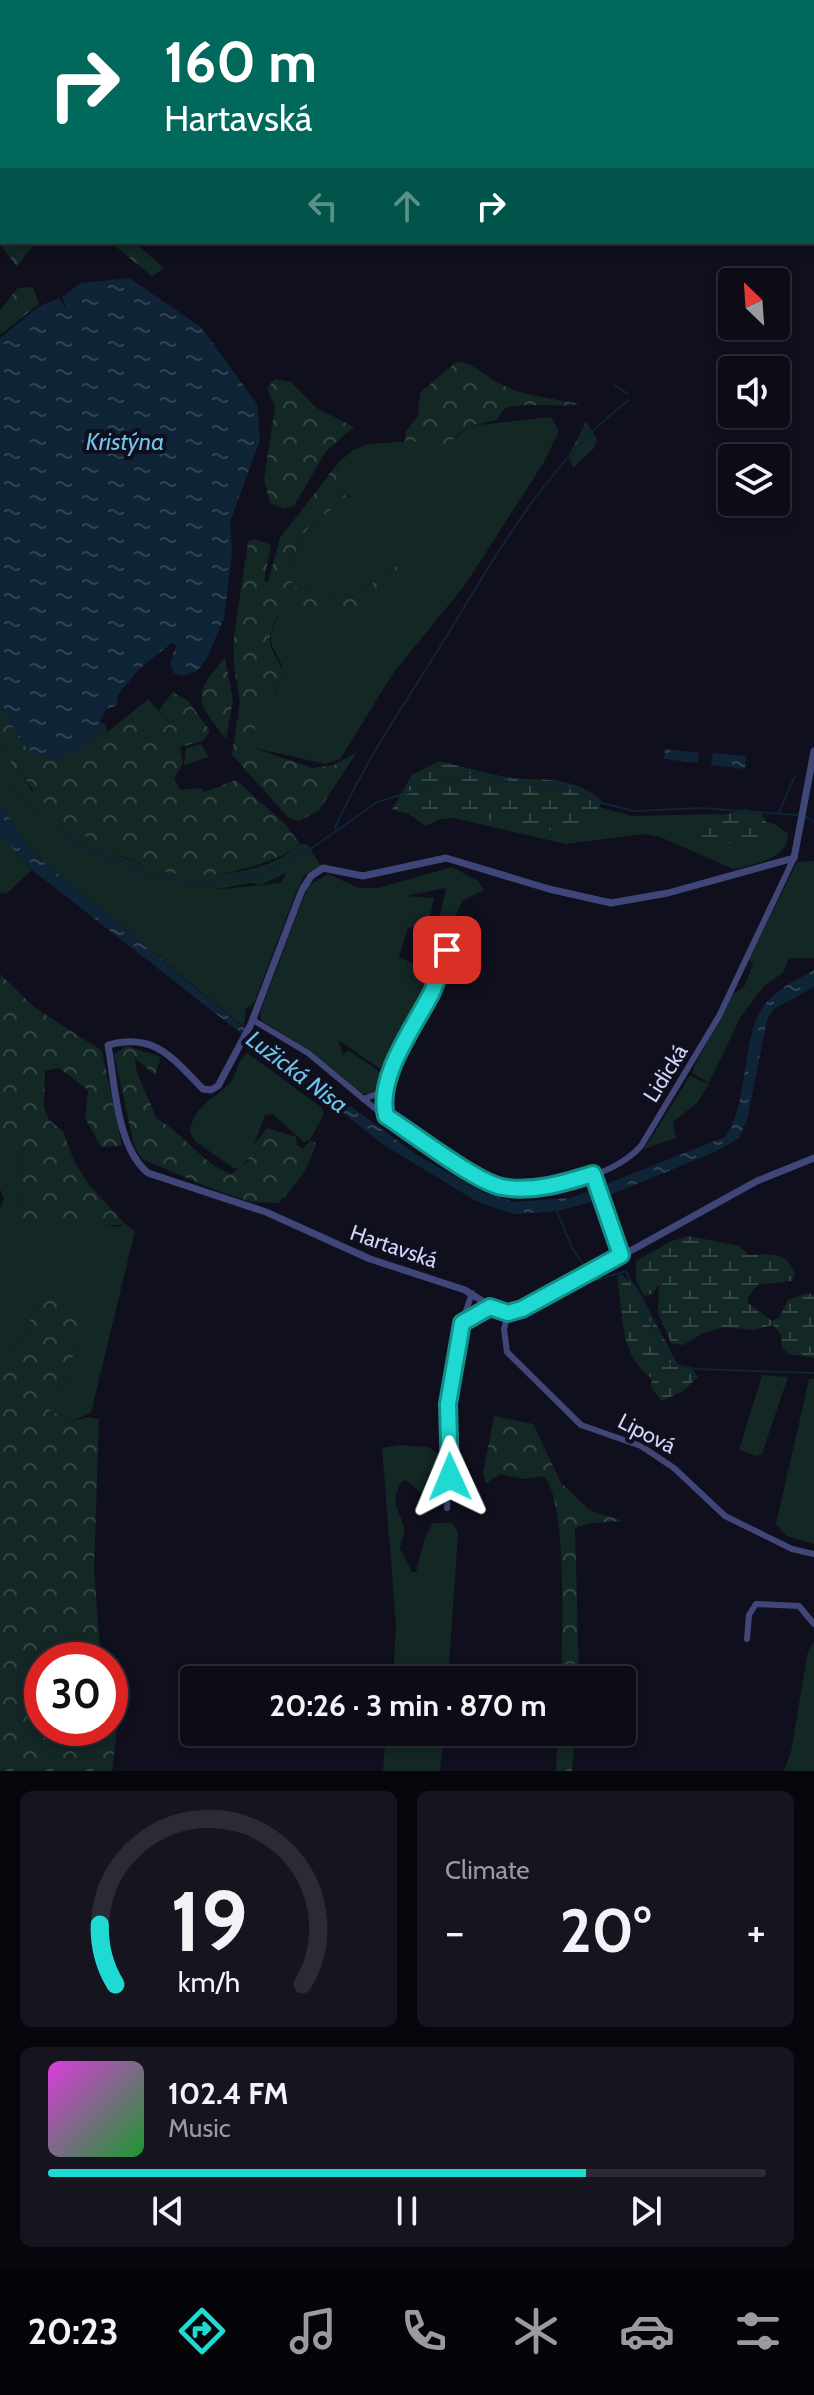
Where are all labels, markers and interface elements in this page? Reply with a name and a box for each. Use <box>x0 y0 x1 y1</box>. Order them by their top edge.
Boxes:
text: 160 m <box>164 28 317 96</box>
icon: right <box>32 32 136 136</box>
text: Hartavská <box>164 96 312 140</box>
icon: left <box>301 184 345 228</box>
icon: ahead <box>385 184 429 228</box>
icon: right <box>469 184 513 228</box>
north arrow <box>718 268 790 340</box>
map controls <box>718 268 790 516</box>
button: sound <box>718 356 790 428</box>
water label: Kristýna <box>86 427 164 456</box>
button: layers <box>718 444 790 516</box>
pin <box>413 916 481 984</box>
icon: arrive <box>425 928 469 972</box>
water label: Lužická Nisa <box>241 1024 354 1119</box>
street label: Lidická <box>637 1039 694 1107</box>
street label: Hartavská <box>347 1219 441 1274</box>
street label: Lipová <box>613 1408 681 1460</box>
position arrow <box>408 1435 492 1519</box>
speed limit sign: 30 <box>24 1642 128 1746</box>
text: 20:26 · 3 min · 870 m <box>269 1687 547 1724</box>
text: Climate <box>445 1854 530 1886</box>
text: 19 <box>170 1871 247 1972</box>
text: 20° <box>560 1894 651 1967</box>
text: − <box>445 1905 464 1958</box>
text: + <box>747 1905 766 1958</box>
text: km/h <box>177 1964 240 1999</box>
text: 102.4 FM <box>168 2075 288 2112</box>
text: Music <box>168 2112 231 2144</box>
icon: previous <box>146 2189 190 2233</box>
icon: pause <box>385 2189 429 2233</box>
icon: next <box>624 2189 668 2233</box>
icon: directions <box>174 2303 230 2359</box>
icon: music <box>285 2303 341 2359</box>
icon: phone <box>396 2303 452 2359</box>
icon: climate <box>508 2303 564 2359</box>
icon: car <box>619 2303 675 2359</box>
icon: filters <box>730 2303 786 2359</box>
text: 20:23 <box>28 2309 119 2353</box>

